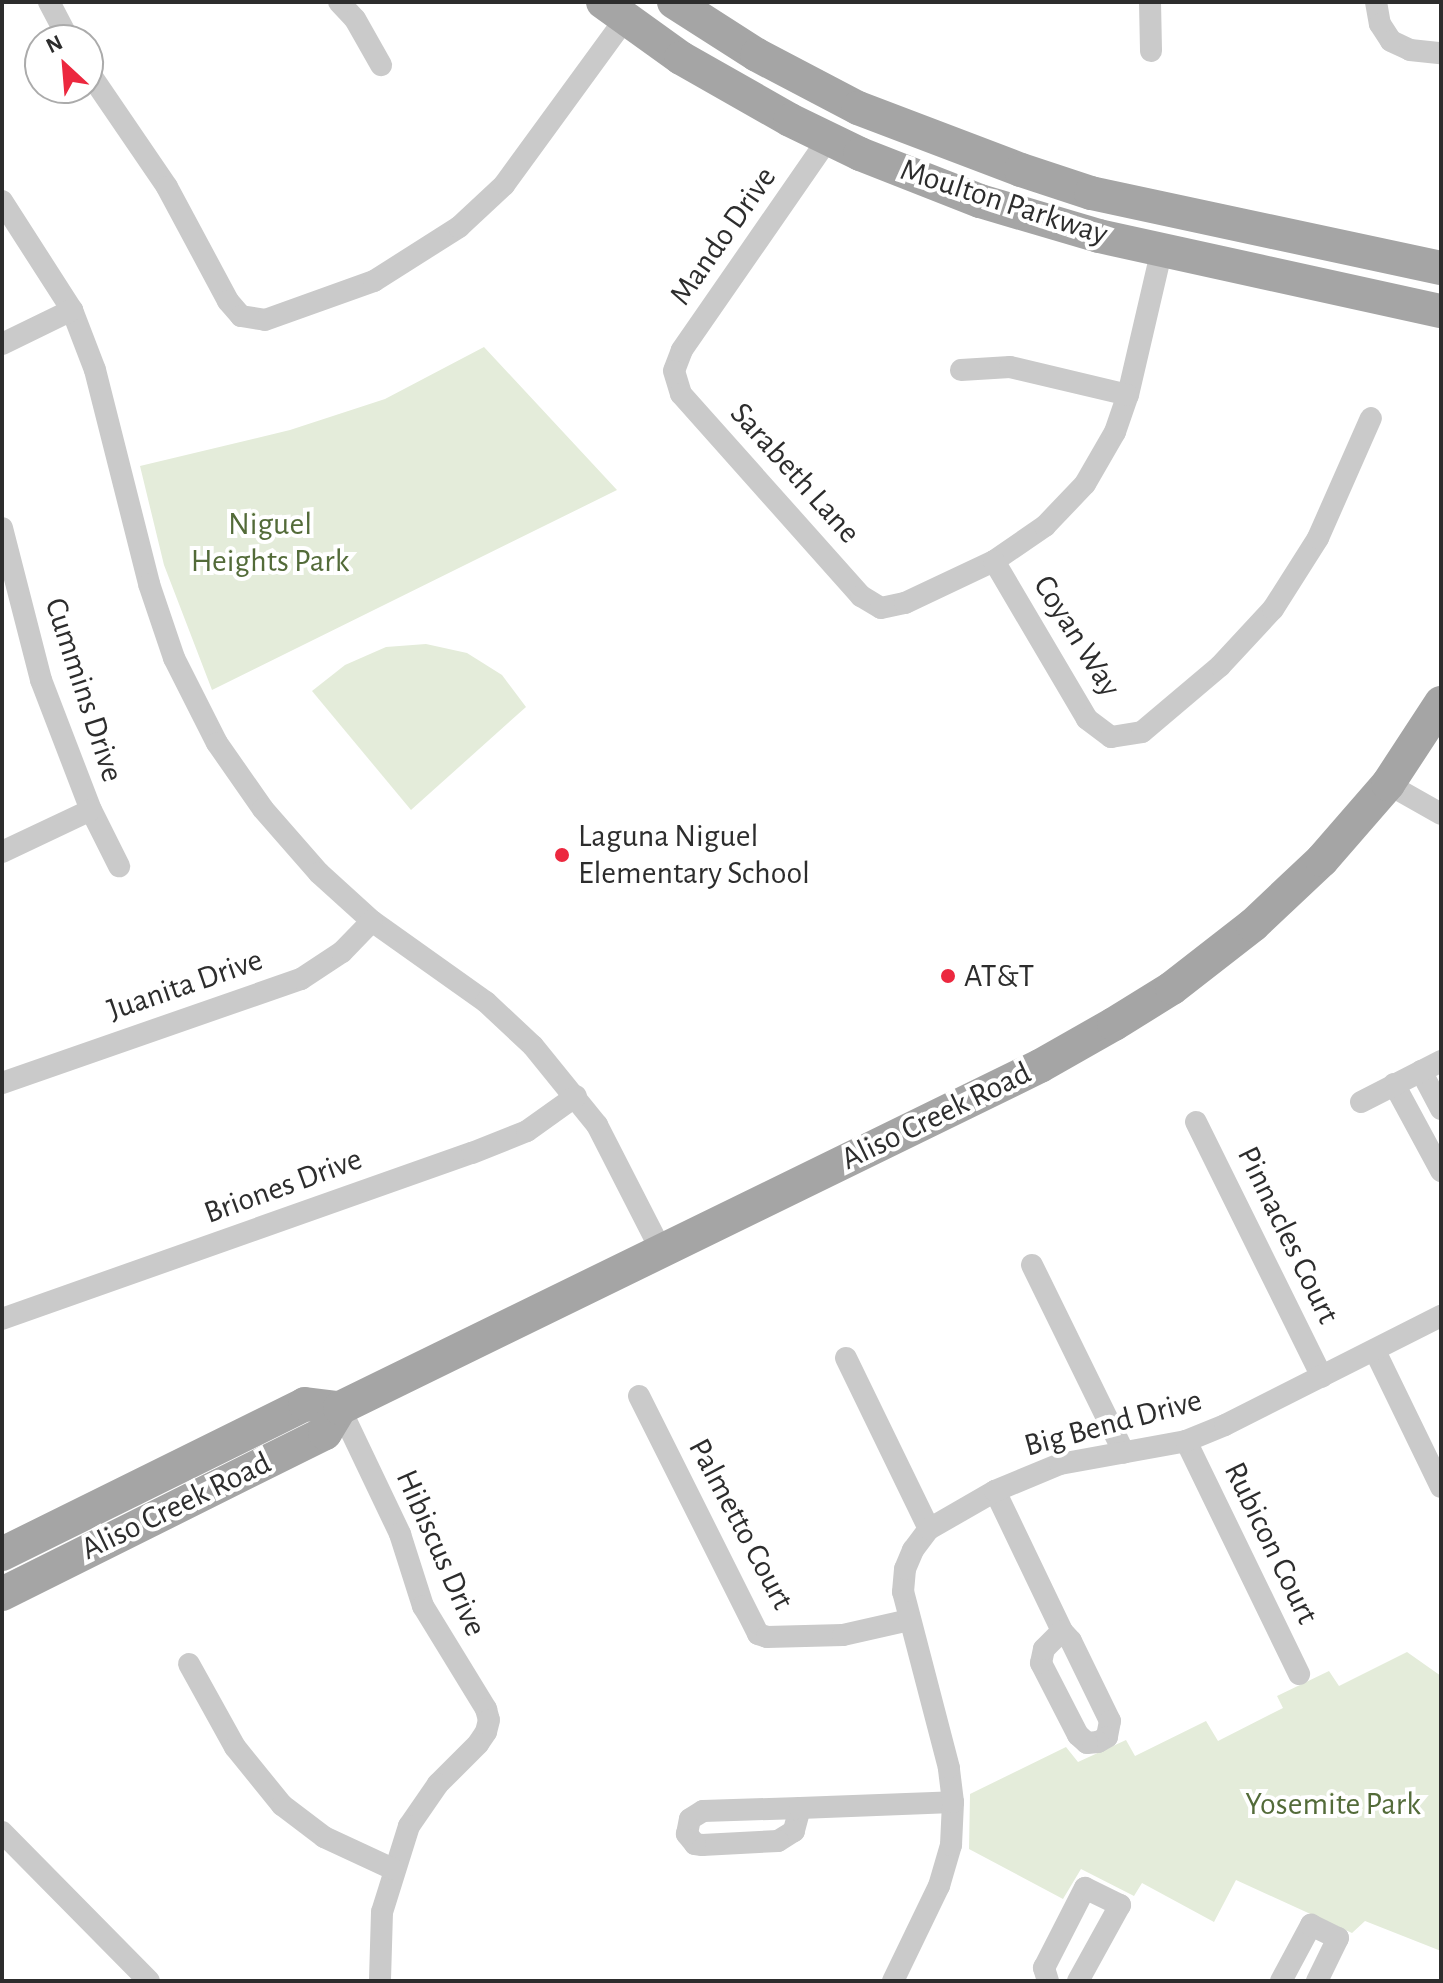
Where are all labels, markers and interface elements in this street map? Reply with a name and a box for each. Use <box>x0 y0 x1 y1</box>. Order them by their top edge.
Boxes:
north arrow <box>24 24 104 104</box>
text: N <box>43 31 66 57</box>
street label: Moulton Parkway <box>895 150 1113 254</box>
street label: Mando Drive <box>661 159 785 313</box>
street label: Sarabeth Lane <box>722 395 868 551</box>
park label: Niguel Heights Park <box>191 506 349 581</box>
street label: Coyan Way <box>1025 568 1129 704</box>
street label: Cummins Drive <box>36 593 132 787</box>
place label: Laguna Niguel Elementary School <box>578 818 810 893</box>
marker: Laguna Niguel Elementary School <box>553 846 571 864</box>
street label: Juanita Drive <box>102 941 268 1029</box>
place label: AT&T <box>964 957 1034 995</box>
marker: AT&T <box>939 967 957 985</box>
street label: Aliso Creek Road <box>835 1054 1037 1178</box>
street label: Briones Drive <box>199 1140 367 1232</box>
street label: Pinnacles Court <box>1229 1140 1347 1330</box>
street label: Big Bend Drive <box>1020 1381 1206 1465</box>
street label: Palmetto Court <box>680 1432 802 1616</box>
street label: Aliso Creek Road <box>75 1444 277 1568</box>
street label: Rubicon Court <box>1215 1456 1327 1630</box>
street label: Hibiscus Drive <box>387 1464 495 1642</box>
park label: Yosemite Park <box>1245 1785 1421 1823</box>

